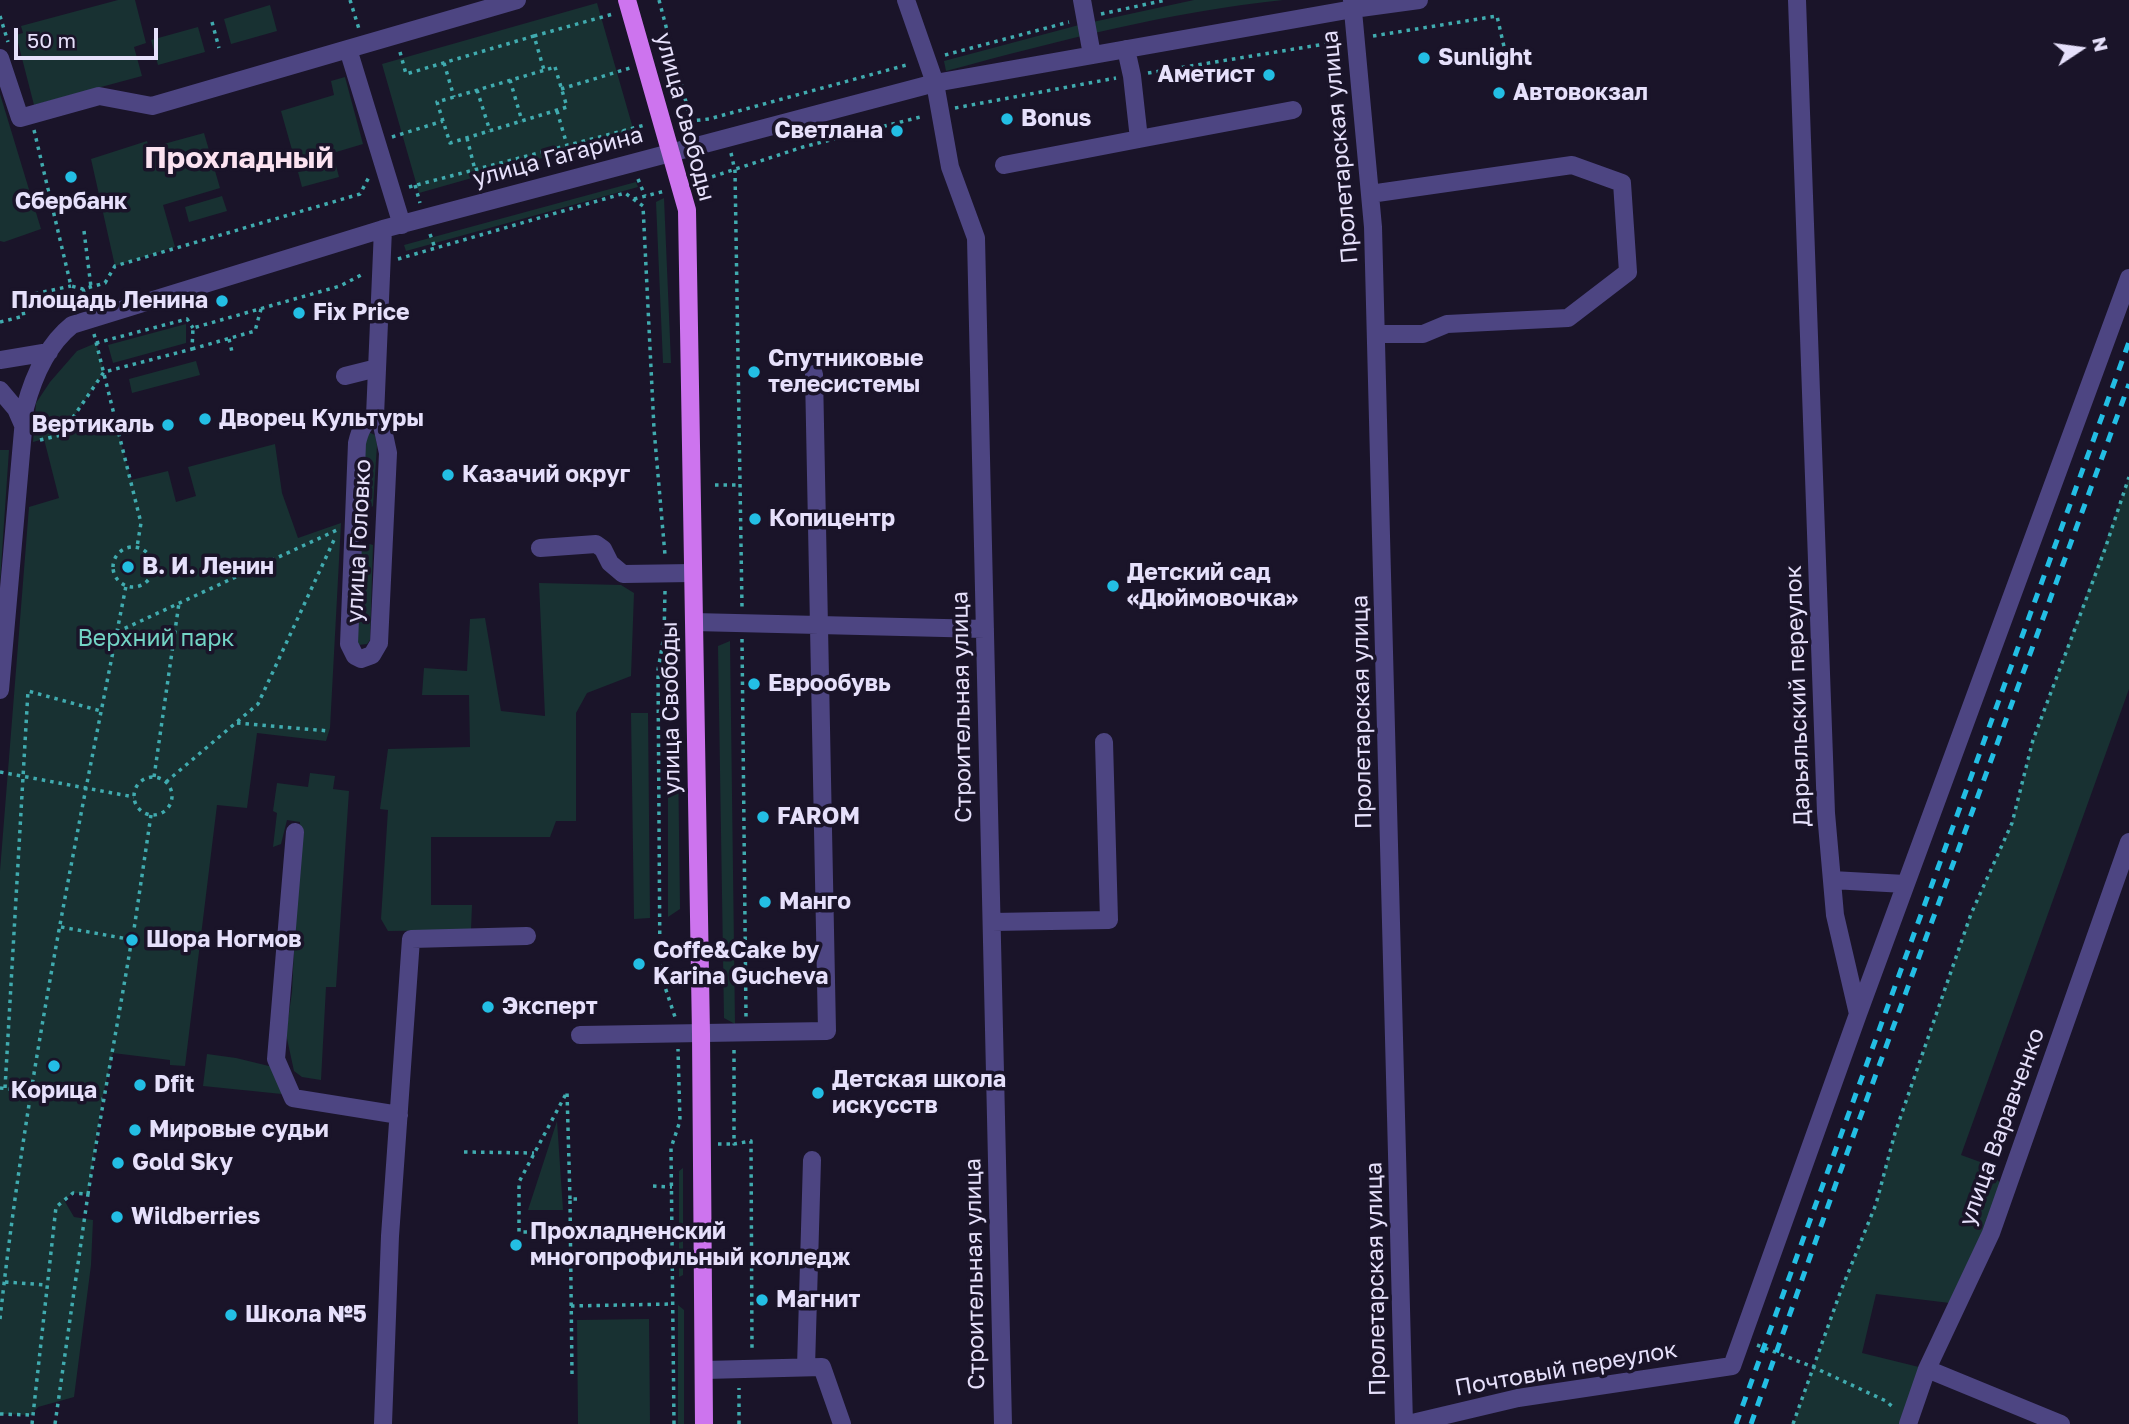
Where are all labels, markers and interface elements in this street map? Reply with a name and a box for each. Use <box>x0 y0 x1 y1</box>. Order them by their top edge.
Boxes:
scale bar <box>18 14 161 58</box>
north arrow <box>2045 14 2115 84</box>
text: 50 m <box>27 27 76 53</box>
street label: Пролетарская улица <box>1316 29 1364 265</box>
street label: улица Свободы <box>649 30 721 204</box>
text: N <box>2088 35 2114 54</box>
place label: Sunlight <box>1438 44 1532 72</box>
marker: Sunlight <box>1416 50 1432 66</box>
place label: Аметист <box>1158 61 1255 89</box>
marker: Аметист <box>1261 67 1277 83</box>
place label: Автовокзал <box>1513 79 1648 107</box>
marker: Автовокзал <box>1491 85 1507 101</box>
place label: Bonus <box>1021 105 1091 133</box>
marker: Bonus <box>999 111 1015 127</box>
place label: Светлана <box>774 117 883 145</box>
street label: улица Гагарина <box>470 121 646 193</box>
marker: Светлана <box>889 123 905 139</box>
district label: Прохладный <box>144 140 334 176</box>
marker: Сбербанк <box>63 169 79 185</box>
place label: Сбербанк <box>15 188 127 216</box>
place label: Площадь Ленина <box>11 287 208 315</box>
marker: Площадь Ленина <box>214 293 230 309</box>
place label: Fix Price <box>313 299 410 327</box>
marker: Fix Price <box>291 305 307 321</box>
place label: Спутниковые телесистемы <box>768 345 923 399</box>
marker: Спутниковые телесистемы <box>746 364 762 380</box>
place label: Дворец Культуры <box>219 405 424 433</box>
place label: Вертикаль <box>32 411 154 439</box>
marker: Дворец Культуры <box>197 411 213 427</box>
marker: Вертикаль <box>160 417 176 433</box>
street label: улица Головко <box>341 458 377 624</box>
place label: Казачий округ <box>462 461 630 489</box>
marker: Казачий округ <box>440 467 456 483</box>
place label: Копицентр <box>769 505 895 533</box>
marker: Копицентр <box>747 511 763 527</box>
place label: В. И. Ленин <box>142 553 274 581</box>
marker: В. И. Ленин <box>120 559 136 575</box>
place label: Детский сад «Дюймовочка» <box>1127 559 1298 613</box>
street label: Дарьяльский переулок <box>1780 565 1816 827</box>
marker: Детский сад «Дюймовочка» <box>1105 578 1121 594</box>
street label: Строительная улица <box>946 591 978 823</box>
street label: Пролетарская улица <box>1346 595 1378 829</box>
street label: улица Свободы <box>656 621 686 795</box>
park label: Верхний парк <box>77 625 235 653</box>
place label: Еврообувь <box>768 670 891 698</box>
marker: Еврообувь <box>746 676 762 692</box>
place label: FAROM <box>777 803 860 831</box>
marker: FAROM <box>755 809 771 825</box>
place label: Манго <box>779 888 851 916</box>
marker: Манго <box>757 894 773 910</box>
place label: Шора Ногмов <box>146 926 302 954</box>
marker: Шора Ногмов <box>124 932 140 948</box>
place label: Coffe&Cake by Karina Gucheva <box>653 937 828 991</box>
marker: Coffe&Cake by Karina Gucheva <box>631 956 647 972</box>
place label: Эксперт <box>502 993 598 1021</box>
marker: Эксперт <box>480 999 496 1015</box>
street label: улица Варавченко <box>1953 1024 2051 1230</box>
marker: Корица <box>46 1058 62 1074</box>
place label: Детская школа искусств <box>832 1066 1006 1120</box>
place label: Dfit <box>154 1071 194 1099</box>
place label: Корица <box>11 1077 97 1105</box>
marker: Dfit <box>132 1077 148 1093</box>
marker: Детская школа искусств <box>810 1085 826 1101</box>
place label: Мировые судьи <box>149 1116 329 1144</box>
marker: Мировые судьи <box>127 1122 143 1138</box>
place label: Gold Sky <box>132 1149 233 1177</box>
marker: Gold Sky <box>110 1155 126 1171</box>
street label: Строительная улица <box>959 1158 991 1390</box>
street label: Пролетарская улица <box>1360 1162 1392 1396</box>
place label: Wildberries <box>131 1203 260 1231</box>
marker: Wildberries <box>109 1209 125 1225</box>
place label: Прохладненский многопрофильный колледж <box>530 1218 850 1272</box>
marker: Прохладненский многопрофильный колледж <box>508 1237 524 1253</box>
place label: Магнит <box>776 1286 860 1314</box>
marker: Магнит <box>754 1292 770 1308</box>
place label: Школа №5 <box>245 1301 367 1329</box>
marker: Школа №5 <box>223 1307 239 1323</box>
street label: Почтовый переулок <box>1453 1336 1679 1402</box>

